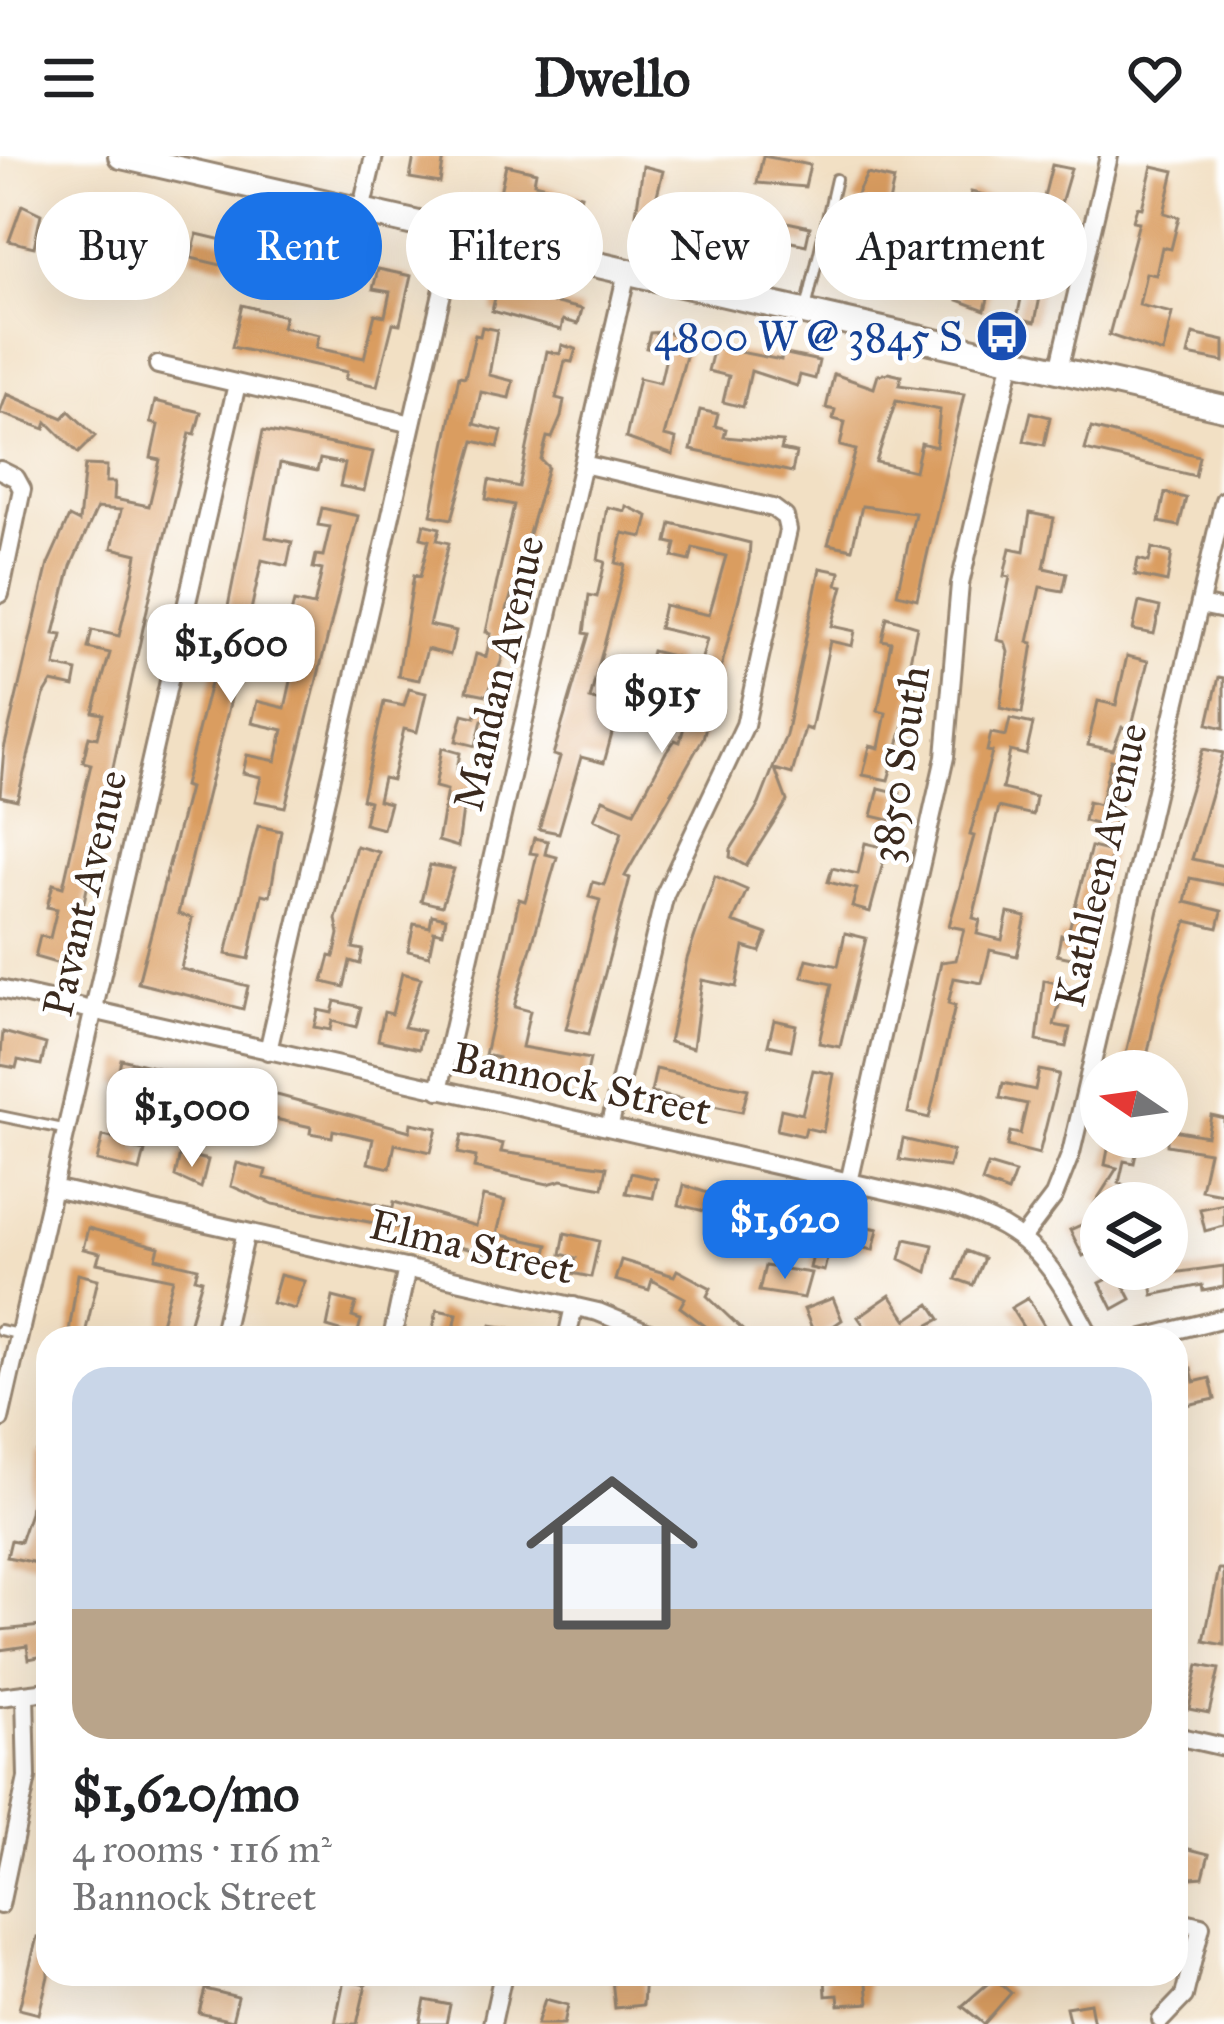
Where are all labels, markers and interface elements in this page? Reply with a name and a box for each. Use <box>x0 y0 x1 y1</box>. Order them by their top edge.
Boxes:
icon: menu <box>36 45 102 111</box>
text: Dwello <box>534 45 690 111</box>
icon: heart <box>1122 45 1188 111</box>
chip: Buy <box>36 192 190 300</box>
chip: Rent <box>214 192 382 300</box>
chip: Filters <box>406 192 603 300</box>
chip: New <box>627 192 791 300</box>
chip: Apartment <box>815 192 1087 300</box>
bus stop icon: 4800 W @ 3845 S <box>974 308 1030 364</box>
place label: 4800 W @ 3845 S <box>654 311 963 363</box>
street label: Mandan Avenue <box>442 531 556 816</box>
pin: $1,600 <box>133 604 329 706</box>
text: $1,600 <box>174 619 288 667</box>
pin: $915 <box>591 654 733 756</box>
street label: 3850 South <box>859 662 941 866</box>
text: $915 <box>623 669 701 717</box>
street label: Kathleen Avenue <box>1043 718 1159 1012</box>
street label: Pavant Avenue <box>31 765 139 1021</box>
street label: Bannock Street <box>448 1031 716 1137</box>
north arrow <box>1080 1050 1188 1158</box>
map controls <box>1080 1050 1188 1290</box>
pin: $1,000 <box>94 1068 290 1170</box>
text: $1,000 <box>134 1083 250 1131</box>
pin: $1,620 <box>687 1180 883 1282</box>
button: layers <box>1080 1182 1188 1290</box>
text: $1,620 <box>730 1195 840 1243</box>
street label: Elma Street <box>365 1198 579 1296</box>
icon: home <box>504 1445 720 1661</box>
text: $1,620/mo <box>72 1763 299 1825</box>
text: 4 rooms · 116 m² <box>72 1825 332 1873</box>
text: Bannock Street <box>72 1873 316 1921</box>

